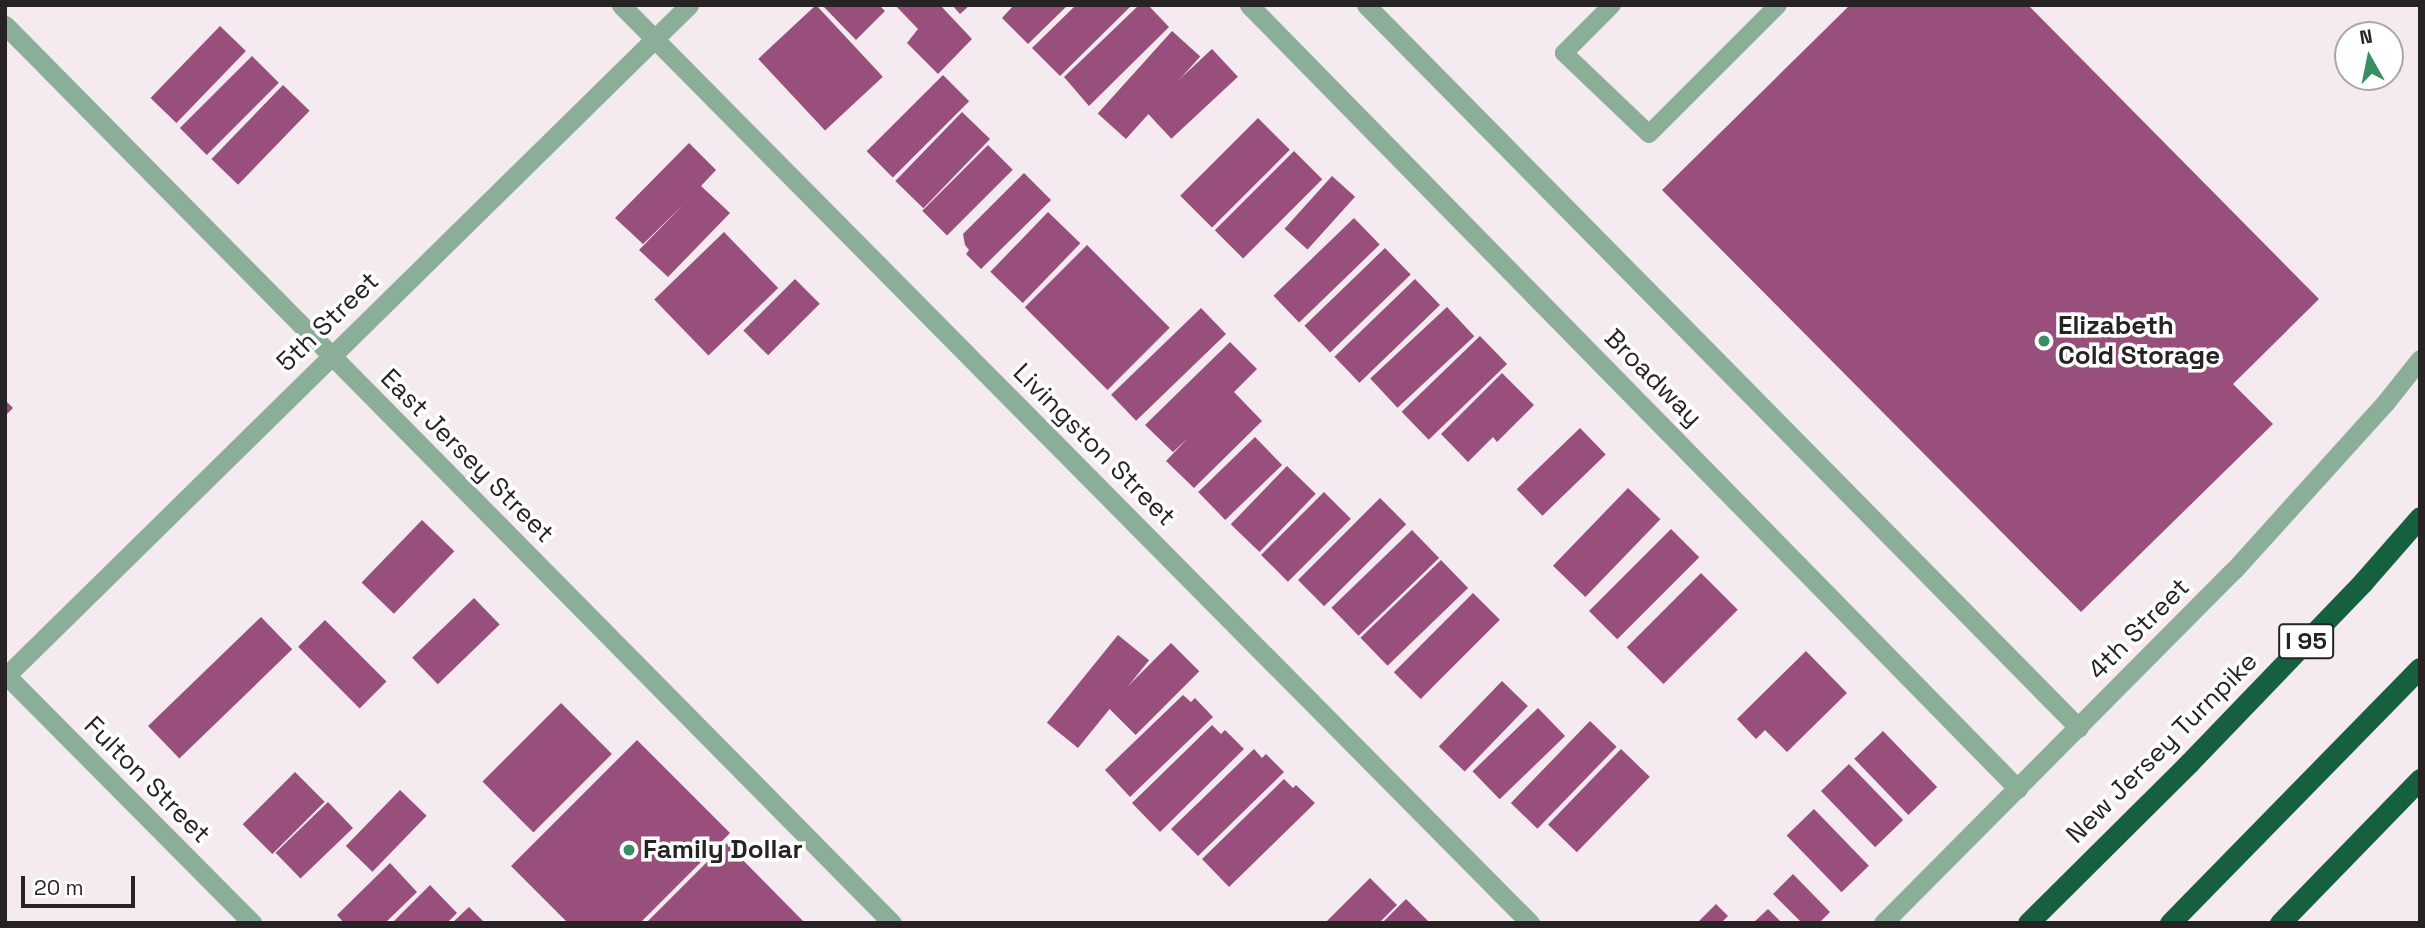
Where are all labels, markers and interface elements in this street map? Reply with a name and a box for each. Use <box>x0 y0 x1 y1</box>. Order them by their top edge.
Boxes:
north arrow <box>2334 21 2404 91</box>
text: N <box>2358 23 2374 50</box>
street label: 5th Street <box>271 266 385 378</box>
place label: Elizabeth Cold Storage <box>2058 310 2220 372</box>
street label: Broadway <box>1598 323 1708 433</box>
marker: Elizabeth Cold Storage <box>2036 333 2052 349</box>
street label: Livingston Street <box>1006 357 1182 533</box>
street label: East Jersey Street <box>374 363 560 549</box>
street label: 4th Street <box>2082 572 2196 686</box>
road number: I 95 <box>2278 620 2334 662</box>
street label: New Jersey Turnpike <box>2060 646 2264 850</box>
street label: Fulton Street <box>77 710 217 850</box>
place label: Family Dollar <box>643 834 803 866</box>
marker: Family Dollar <box>621 842 637 858</box>
scale bar <box>24 862 138 906</box>
text: 20 m <box>34 874 84 901</box>

